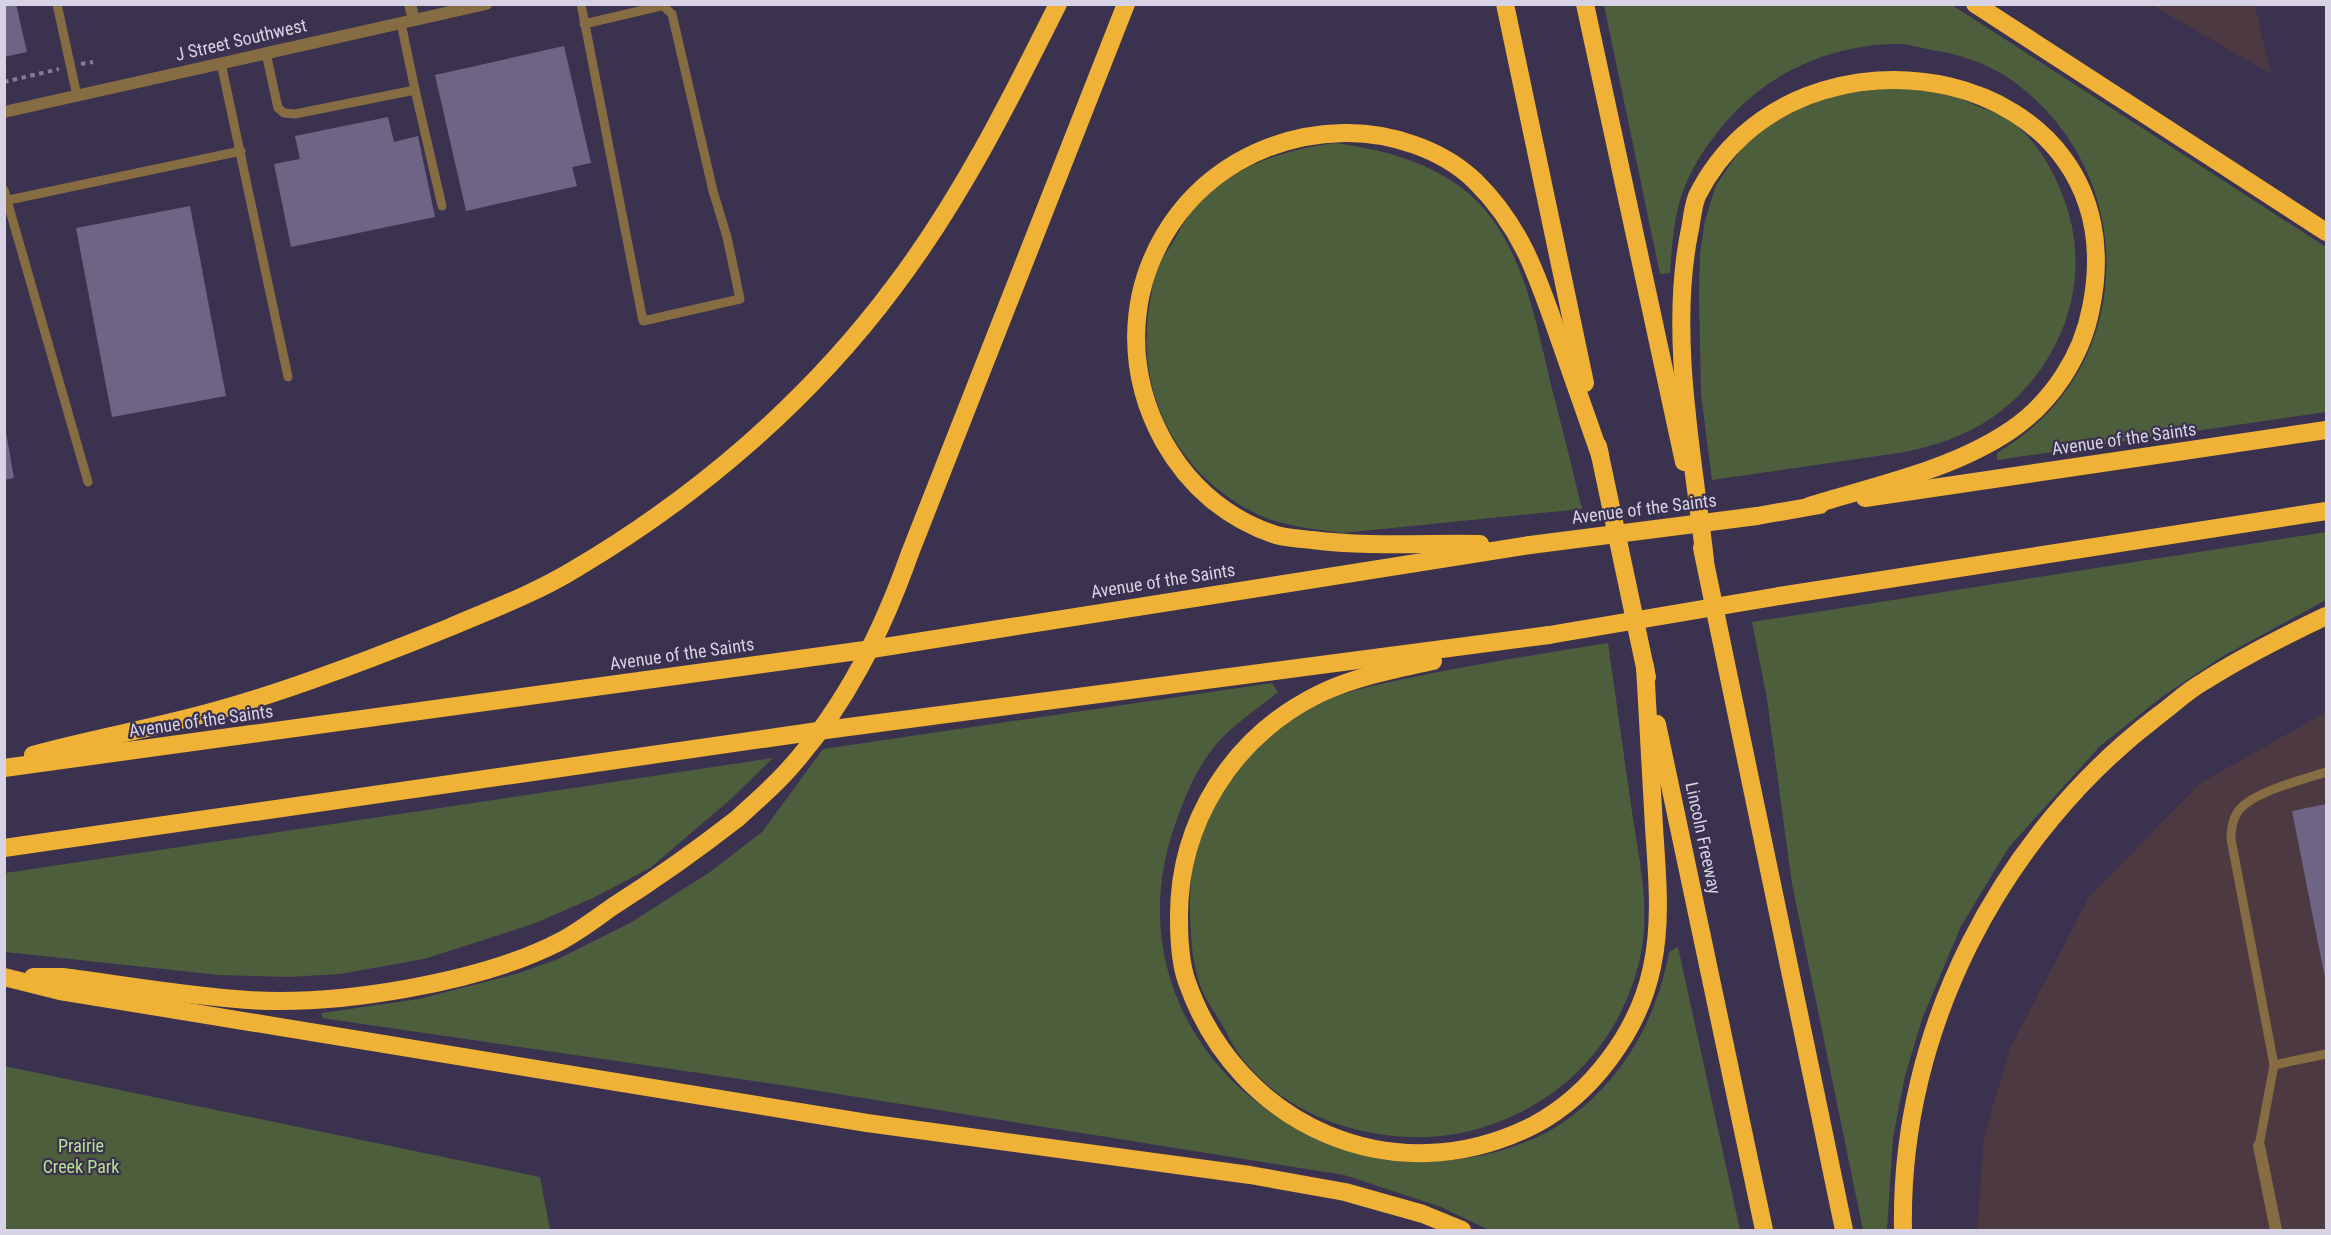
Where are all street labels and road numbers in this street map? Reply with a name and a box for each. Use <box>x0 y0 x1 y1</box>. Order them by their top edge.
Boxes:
street label: J Street Southwest <box>173 14 308 65</box>
street label: Avenue of the Saints <box>2050 418 2198 459</box>
street label: Avenue of the Saints <box>1570 489 1718 528</box>
street label: Avenue of the Saints <box>1089 559 1237 602</box>
street label: Avenue of the Saints <box>608 633 756 674</box>
street label: Avenue of the Saints <box>127 700 275 741</box>
street label: Lincoln Freeway <box>1681 780 1726 896</box>

